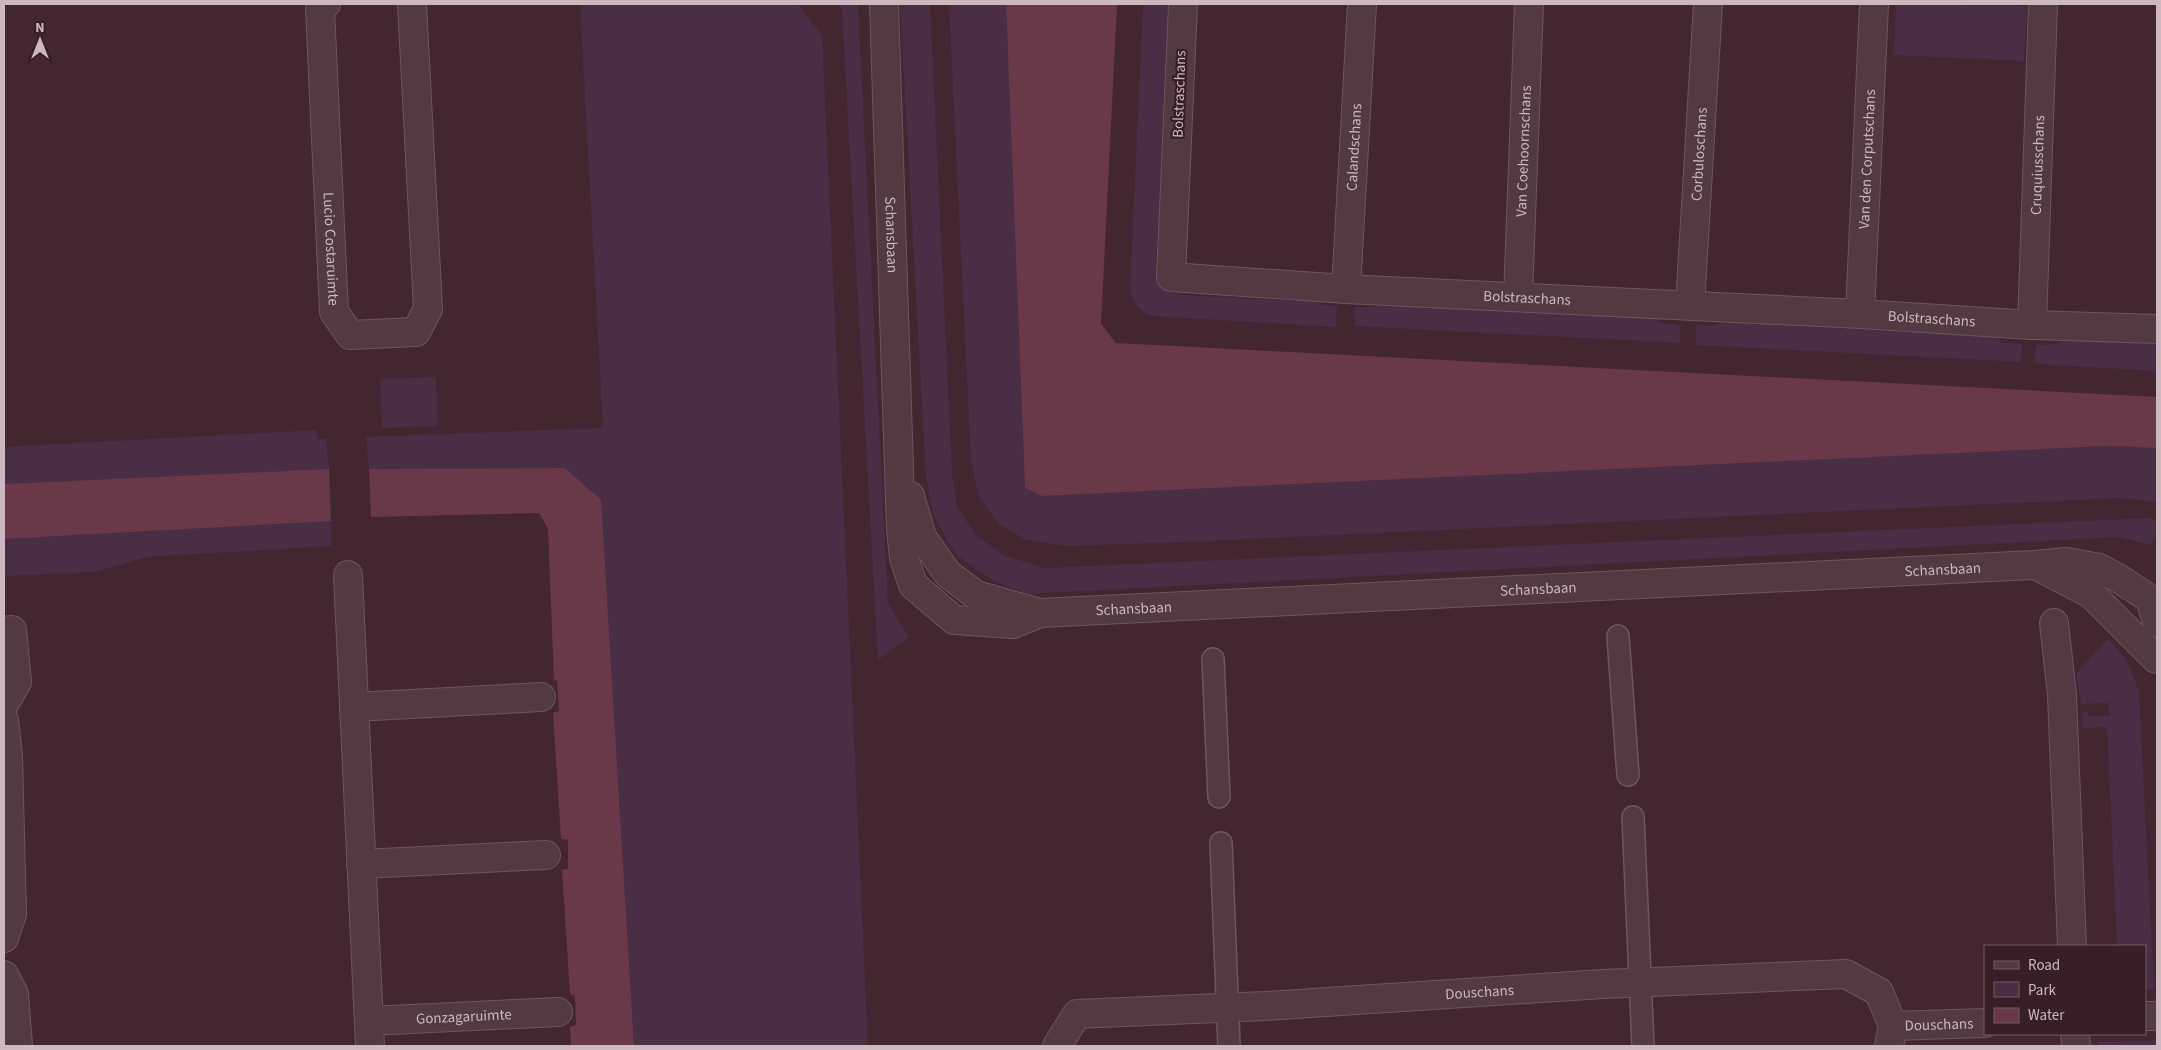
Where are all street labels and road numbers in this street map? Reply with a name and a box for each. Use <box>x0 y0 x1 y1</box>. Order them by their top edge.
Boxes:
street label: Bolstraschans <box>1167 50 1192 138</box>
street label: Van Coehoornschans <box>1511 85 1537 217</box>
street label: Van den Corputschans <box>1854 89 1881 230</box>
street label: Calandschans <box>1342 103 1367 192</box>
street label: Corbuloschans <box>1686 107 1713 202</box>
street label: Cruquiusschans <box>2026 115 2050 215</box>
street label: Lucio Costaruimte <box>317 192 344 306</box>
street label: Schansbaan <box>879 196 903 273</box>
street label: Bolstraschans <box>1483 286 1571 311</box>
street label: Bolstraschans <box>1887 306 1976 332</box>
street label: Schansbaan <box>1904 558 1982 582</box>
street label: Schansbaan <box>1500 577 1577 602</box>
street label: Schansbaan <box>1095 597 1173 621</box>
street label: Douschans <box>1445 980 1515 1005</box>
street label: Gonzagaruimte <box>415 1004 512 1030</box>
street label: Douschans <box>1904 1013 1974 1037</box>

